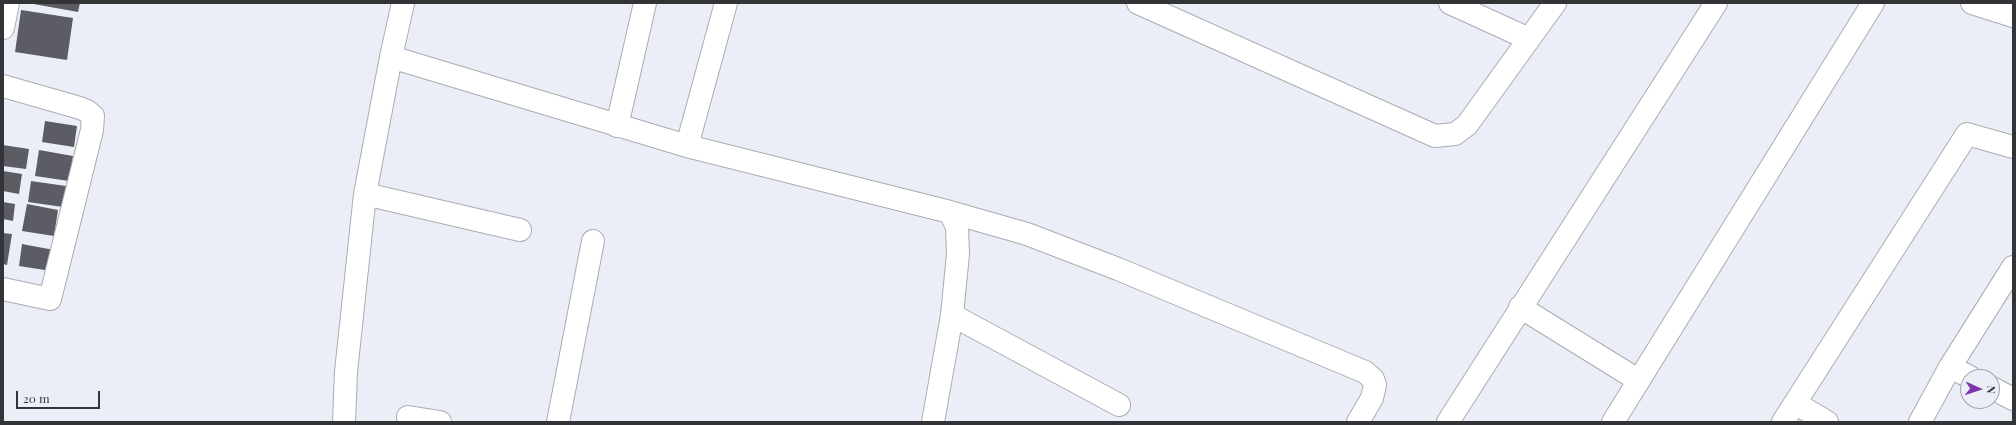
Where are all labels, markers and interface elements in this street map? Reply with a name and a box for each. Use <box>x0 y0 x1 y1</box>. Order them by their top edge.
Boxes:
north arrow <box>1960 369 2000 409</box>
scale bar <box>18 383 102 409</box>
text: N <box>1984 385 1999 394</box>
text: 20 m <box>23 390 50 406</box>

